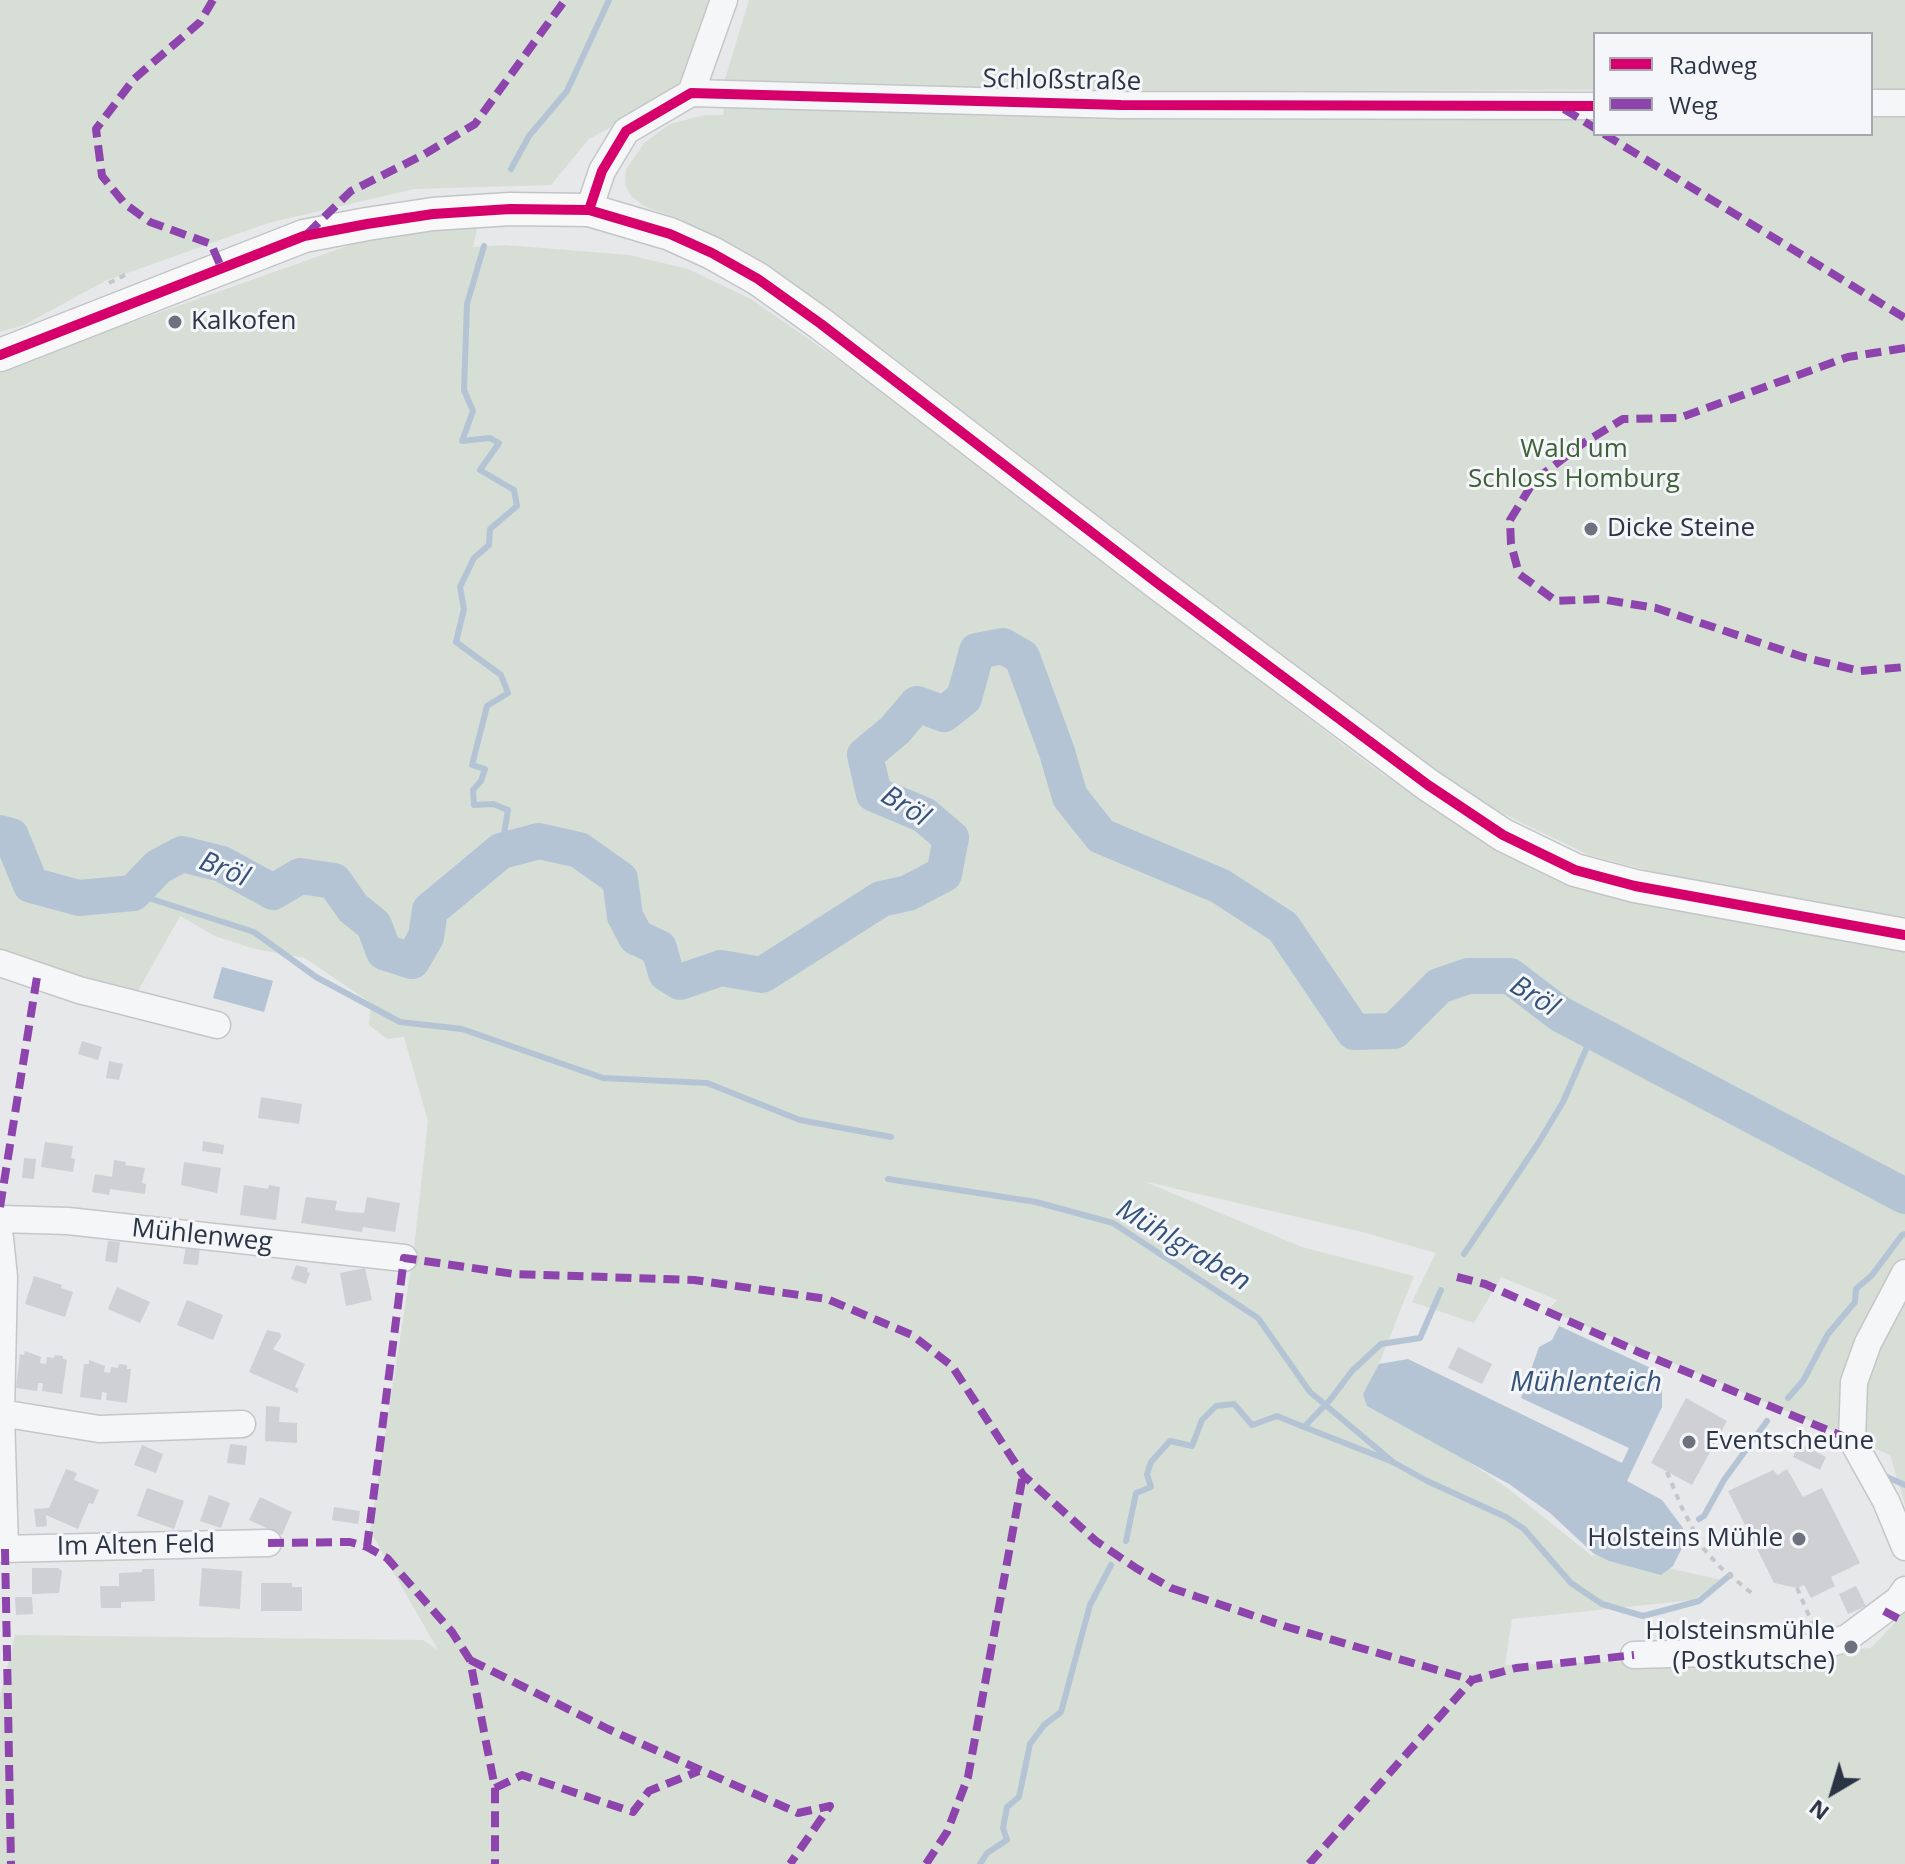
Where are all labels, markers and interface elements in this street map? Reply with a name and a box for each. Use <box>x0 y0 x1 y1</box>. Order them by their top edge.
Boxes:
legend <box>1593 32 1873 136</box>
text: Radweg <box>1669 48 1757 81</box>
street label: Schloßstraße <box>982 64 1142 98</box>
text: Weg <box>1669 88 1718 121</box>
place label: Kalkofen <box>191 306 297 338</box>
marker: Kalkofen <box>166 313 184 331</box>
park label: Wald um Schloss Homburg <box>1468 434 1680 496</box>
place label: Dicke Steine <box>1607 513 1755 545</box>
marker: Dicke Steine <box>1582 520 1600 538</box>
water label: Bröl <box>875 779 935 835</box>
water label: Bröl <box>194 845 254 895</box>
water label: Bröl <box>1504 969 1564 1025</box>
water label: Mühlgraben <box>1110 1193 1256 1299</box>
street label: Mühlenweg <box>130 1213 274 1259</box>
water label: Mühlenteich <box>1510 1366 1662 1400</box>
place label: Eventscheune <box>1705 1426 1874 1458</box>
marker: Eventscheune <box>1680 1433 1698 1451</box>
place label: Holsteins Mühle <box>1587 1523 1783 1555</box>
street label: Im Alten Feld <box>57 1529 215 1563</box>
marker: Holsteins Mühle <box>1790 1530 1808 1548</box>
place label: Holsteinsmühle (Postkutsche) <box>1645 1616 1835 1678</box>
marker: Holsteinsmühle (Postkutsche) <box>1842 1638 1860 1656</box>
north arrow <box>1793 1752 1873 1832</box>
text: N <box>1802 1794 1835 1828</box>

